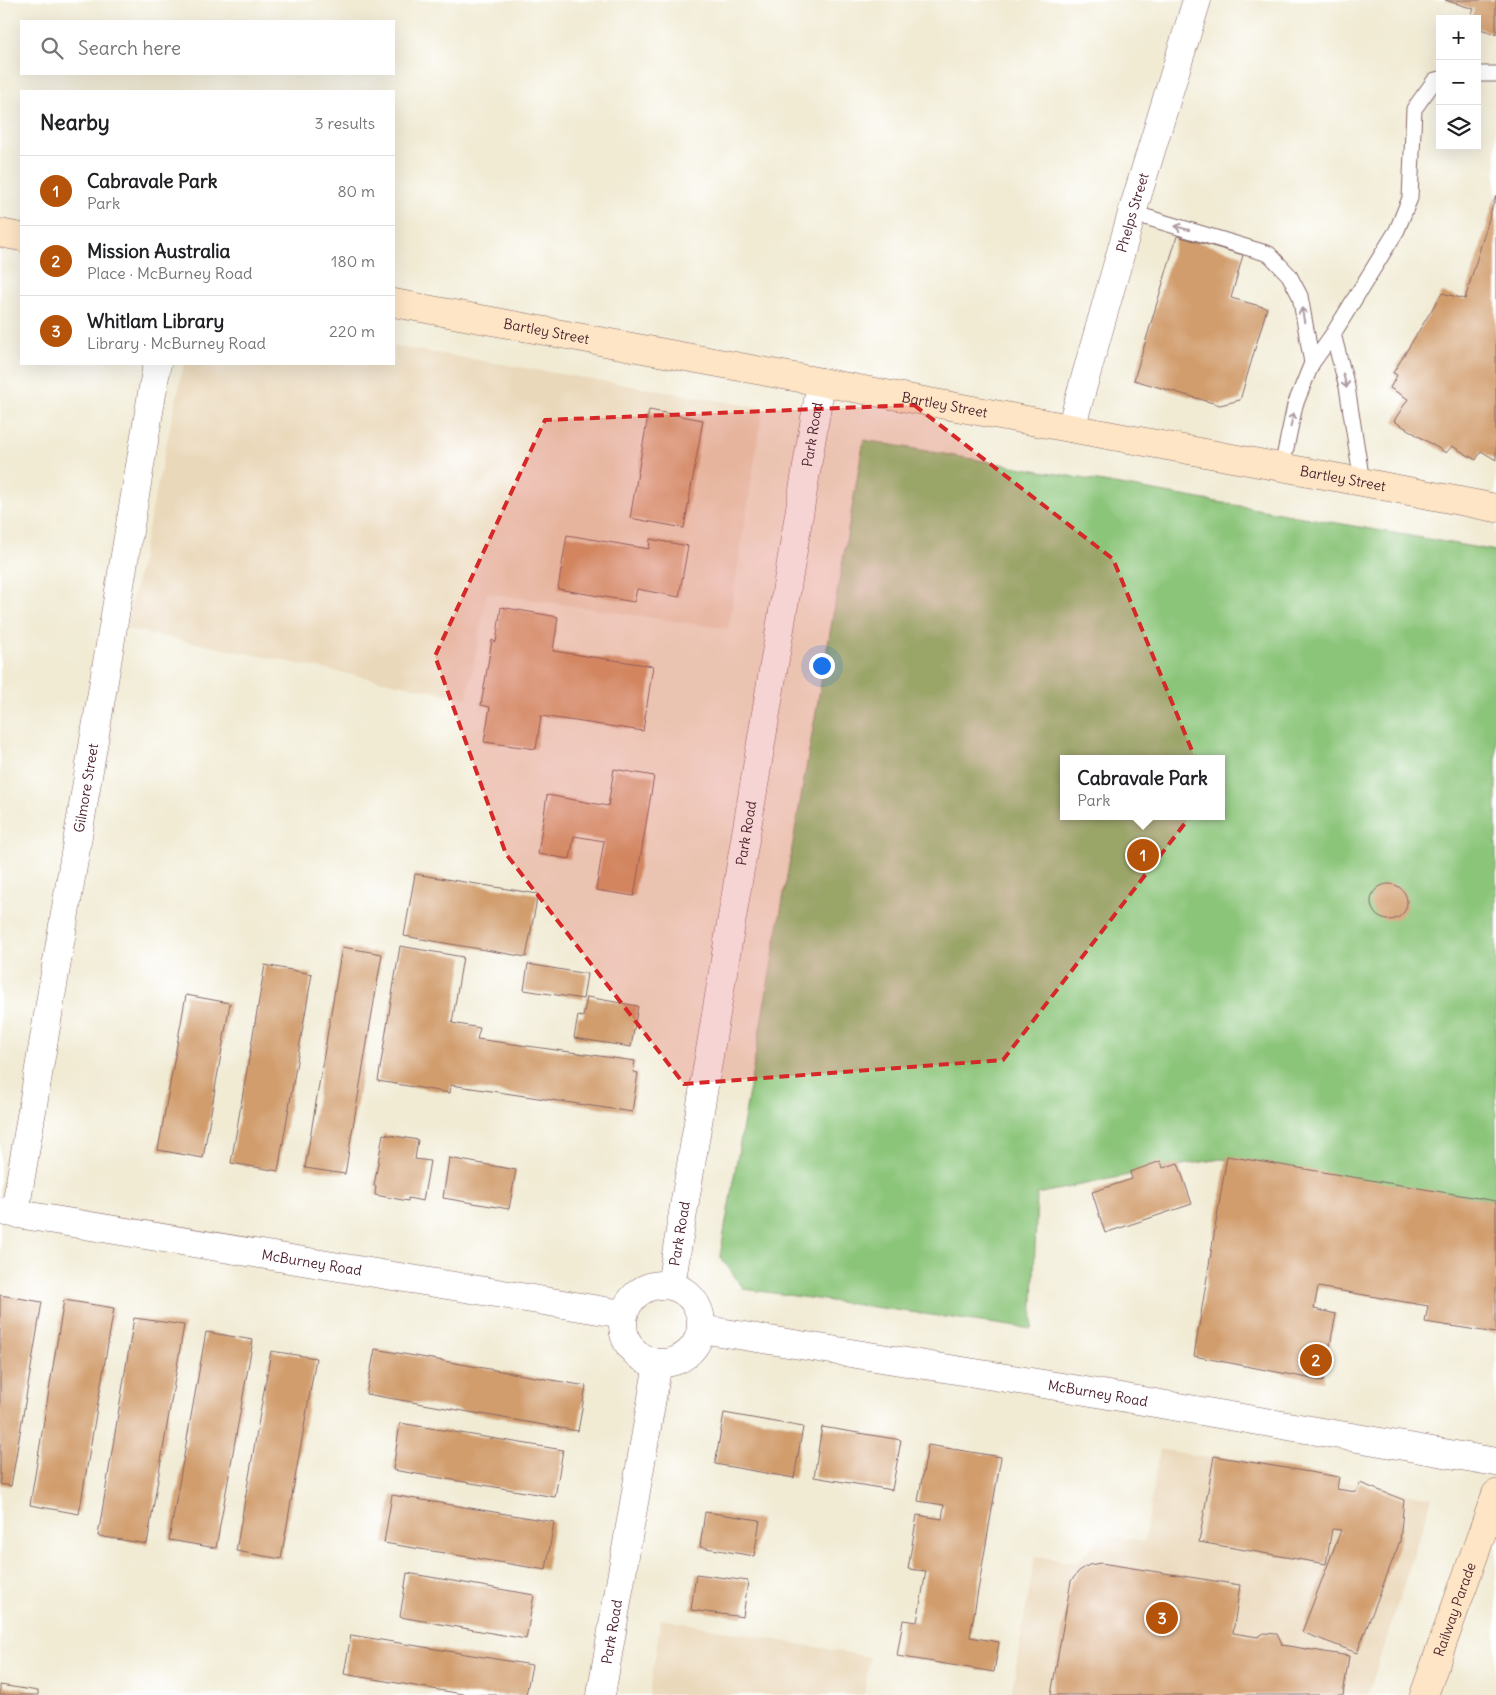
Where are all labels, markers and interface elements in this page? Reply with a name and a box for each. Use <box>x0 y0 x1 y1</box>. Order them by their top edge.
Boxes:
map controls <box>1436 15 1481 150</box>
button: + <box>1436 15 1481 60</box>
search box <box>20 20 395 75</box>
icon: search <box>38 34 66 62</box>
text: Search here <box>78 36 181 60</box>
button: − <box>1436 60 1481 105</box>
button: layers <box>1436 105 1481 150</box>
text: Nearby <box>40 109 110 136</box>
text: 3 results <box>315 113 375 133</box>
text: Cabravale Park <box>87 169 217 193</box>
street label: Phelps Street <box>1112 170 1153 255</box>
text: 1 <box>53 181 59 201</box>
text: 80 m <box>337 181 375 201</box>
text: Park <box>87 193 120 213</box>
one-way arrow <box>1174 222 1190 232</box>
text: Mission Australia <box>87 239 230 263</box>
text: 2 <box>52 251 60 271</box>
text: 180 m <box>331 251 375 271</box>
text: Place · McBurney Road <box>87 263 252 283</box>
one-way arrow <box>1298 307 1308 323</box>
text: Whitlam Library <box>87 309 224 333</box>
street label: Bartley Street <box>502 314 591 348</box>
text: 3 <box>51 321 61 341</box>
text: 220 m <box>329 321 375 341</box>
text: Library · McBurney Road <box>87 333 266 353</box>
one-way arrow <box>1341 372 1350 388</box>
street label: Bartley Street <box>900 388 989 422</box>
street label: Park Road <box>798 401 826 468</box>
one-way arrow <box>1288 412 1297 428</box>
street label: Bartley Street <box>1299 462 1388 495</box>
your location <box>809 653 835 679</box>
street label: Gilmore Street <box>70 742 102 834</box>
popup <box>1060 755 1225 820</box>
text: Cabravale Park <box>1077 766 1208 790</box>
text: Park <box>1077 790 1110 810</box>
street label: Park Road <box>732 800 760 867</box>
pin: 1 <box>1127 836 1159 874</box>
street label: Park Road <box>665 1200 694 1267</box>
street label: McBurney Road <box>260 1245 363 1280</box>
pin: 2 <box>1300 1341 1332 1379</box>
street label: McBurney Road <box>1047 1376 1149 1411</box>
street label: Railway Parade <box>1430 1560 1480 1659</box>
street label: Park Road <box>597 1598 626 1666</box>
pin: 3 <box>1146 1599 1178 1637</box>

